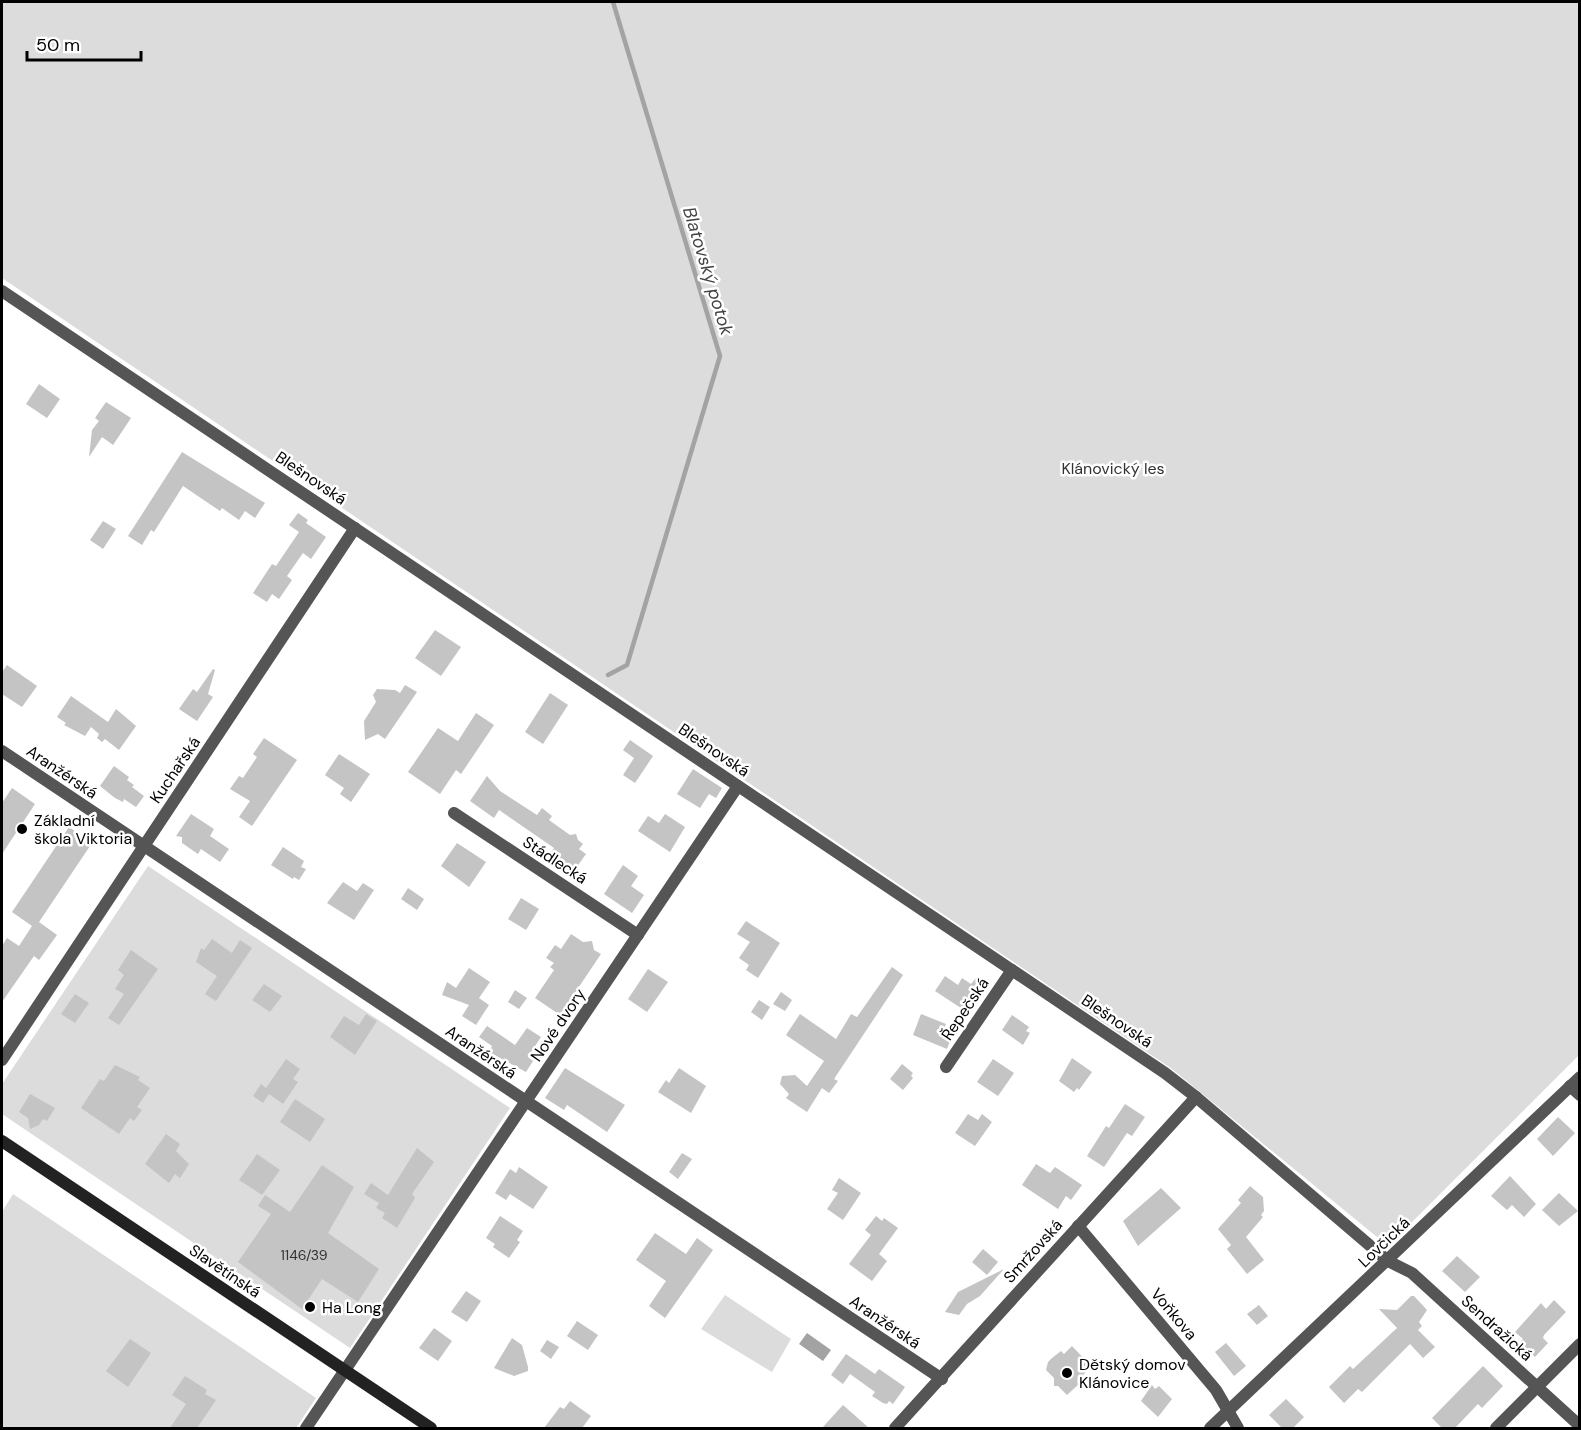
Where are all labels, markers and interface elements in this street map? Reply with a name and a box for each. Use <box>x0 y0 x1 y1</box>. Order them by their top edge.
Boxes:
scale bar <box>27 24 141 62</box>
text: 50 m <box>36 33 80 57</box>
water label: Blatovský potok <box>677 204 739 339</box>
street label: Blešnovská <box>271 447 351 509</box>
park label: Klánovický les <box>1061 458 1165 479</box>
street label: Blešnovská <box>674 719 754 781</box>
street label: Kuchařská <box>145 733 205 807</box>
street label: Aranžérská <box>22 741 102 803</box>
place label: Základní škola Viktoria <box>34 810 132 849</box>
marker: Základní škola Viktoria <box>15 822 29 836</box>
street label: Stádlecká <box>519 831 591 889</box>
street label: Řepečská <box>936 974 994 1044</box>
street label: Nové dvory <box>526 984 590 1066</box>
street label: Blešnovská <box>1077 990 1157 1052</box>
street label: Aranžérská <box>441 1021 521 1083</box>
street label: Lovčická <box>1354 1212 1414 1272</box>
street label: Smržovská <box>999 1215 1067 1287</box>
street label: Slavětínská <box>185 1239 265 1303</box>
house number: 1146/39 <box>280 1246 328 1264</box>
street label: Voňkova <box>1146 1284 1202 1344</box>
street label: Sendražická <box>1457 1290 1537 1366</box>
street label: Aranžérská <box>845 1291 925 1353</box>
place label: Ha Long <box>322 1297 382 1318</box>
marker: Ha Long <box>303 1300 317 1314</box>
place label: Dětský domov Klánovice <box>1079 1354 1186 1393</box>
marker: Dětský domov Klánovice <box>1060 1366 1074 1380</box>

